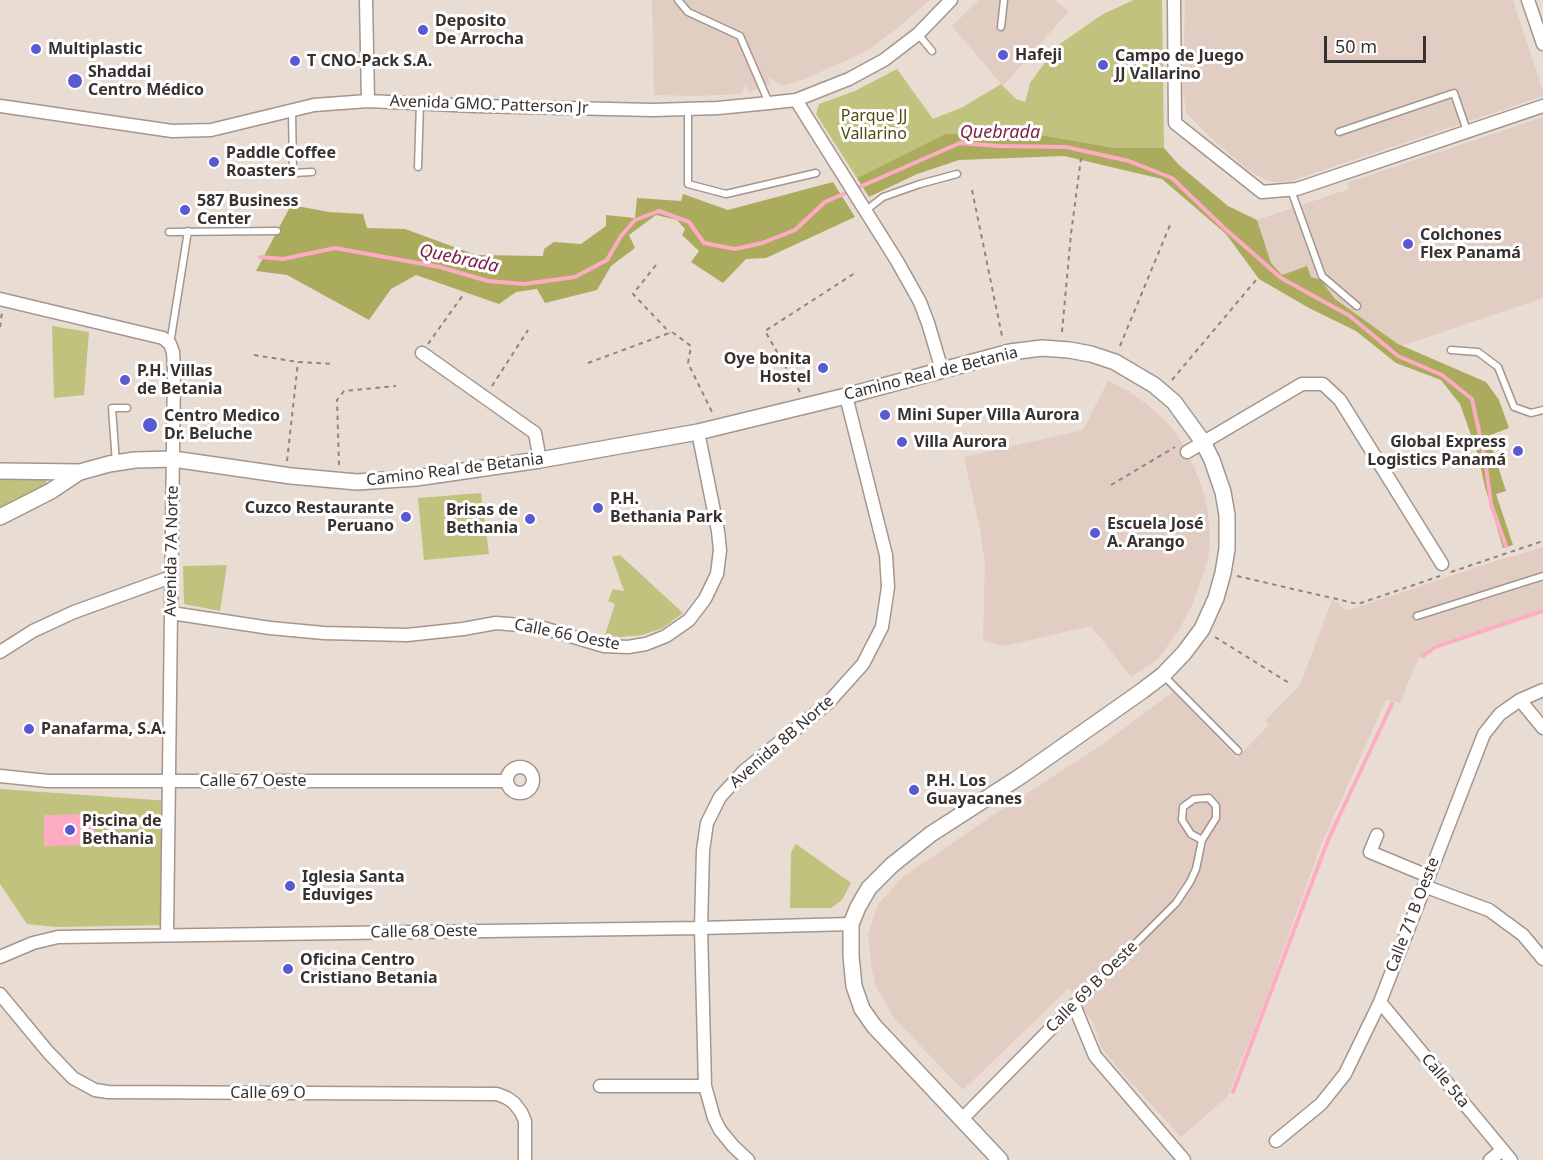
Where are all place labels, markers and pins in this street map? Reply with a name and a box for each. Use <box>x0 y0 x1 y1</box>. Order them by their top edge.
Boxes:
place label: Deposito De Arrocha <box>435 11 524 49</box>
marker: Deposito De Arrocha <box>416 23 430 37</box>
place label: Multiplastic <box>48 39 142 59</box>
marker: Multiplastic <box>29 42 43 56</box>
place label: Hafeji <box>1015 45 1062 65</box>
place label: Campo de Juego JJ Vallarino <box>1115 46 1244 84</box>
marker: Hafeji <box>996 48 1010 62</box>
place label: T CNO-Pack S.A. <box>307 51 432 71</box>
marker: T CNO-Pack S.A. <box>288 54 302 68</box>
marker: Campo de Juego JJ Vallarino <box>1096 58 1110 72</box>
place label: Shaddai Centro Médico <box>88 62 204 100</box>
marker: Shaddai Centro Médico <box>66 72 84 90</box>
place label: Paddle Coffee Roasters <box>226 143 336 181</box>
marker: Paddle Coffee Roasters <box>207 155 221 169</box>
place label: 587 Business Center <box>197 191 298 229</box>
marker: 587 Business Center <box>178 203 192 217</box>
place label: Colchones Flex Panamá <box>1420 225 1521 263</box>
marker: Colchones Flex Panamá <box>1401 237 1415 251</box>
place label: Oye bonita Hostel <box>724 349 811 387</box>
place label: P.H. Villas de Betania <box>137 361 222 399</box>
marker: Oye bonita Hostel <box>816 361 830 375</box>
marker: P.H. Villas de Betania <box>118 373 132 387</box>
place label: Mini Super Villa Aurora <box>897 405 1080 425</box>
place label: Centro Medico Dr. Beluche <box>164 406 280 444</box>
marker: Mini Super Villa Aurora <box>878 408 892 422</box>
marker: Centro Medico Dr. Beluche <box>141 416 159 434</box>
place label: Villa Aurora <box>914 432 1007 452</box>
place label: Global Express Logistics Panamá <box>1367 432 1506 470</box>
marker: Villa Aurora <box>895 435 909 449</box>
marker: Global Express Logistics Panamá <box>1511 444 1525 458</box>
place label: P.H. Bethania Park <box>610 489 723 527</box>
place label: Cuzco Restaurante Peruano <box>245 498 394 536</box>
place label: Brisas de Bethania <box>446 500 518 538</box>
marker: P.H. Bethania Park <box>591 501 605 515</box>
marker: Cuzco Restaurante Peruano <box>399 510 413 524</box>
marker: Brisas de Bethania <box>523 512 537 526</box>
place label: Escuela José A. Arango <box>1107 514 1204 552</box>
marker: Escuela José A. Arango <box>1088 526 1102 540</box>
place label: Panafarma, S.A. <box>41 719 166 739</box>
marker: Panafarma, S.A. <box>22 722 36 736</box>
place label: P.H. Los Guayacanes <box>926 771 1022 809</box>
marker: P.H. Los Guayacanes <box>907 783 921 797</box>
place label: Piscina de Bethania <box>82 811 162 849</box>
marker: Piscina de Bethania <box>63 823 77 837</box>
place label: Iglesia Santa Eduviges <box>302 867 405 905</box>
marker: Iglesia Santa Eduviges <box>283 879 297 893</box>
place label: Oficina Centro Cristiano Betania <box>300 950 438 988</box>
marker: Oficina Centro Cristiano Betania <box>281 962 295 976</box>

